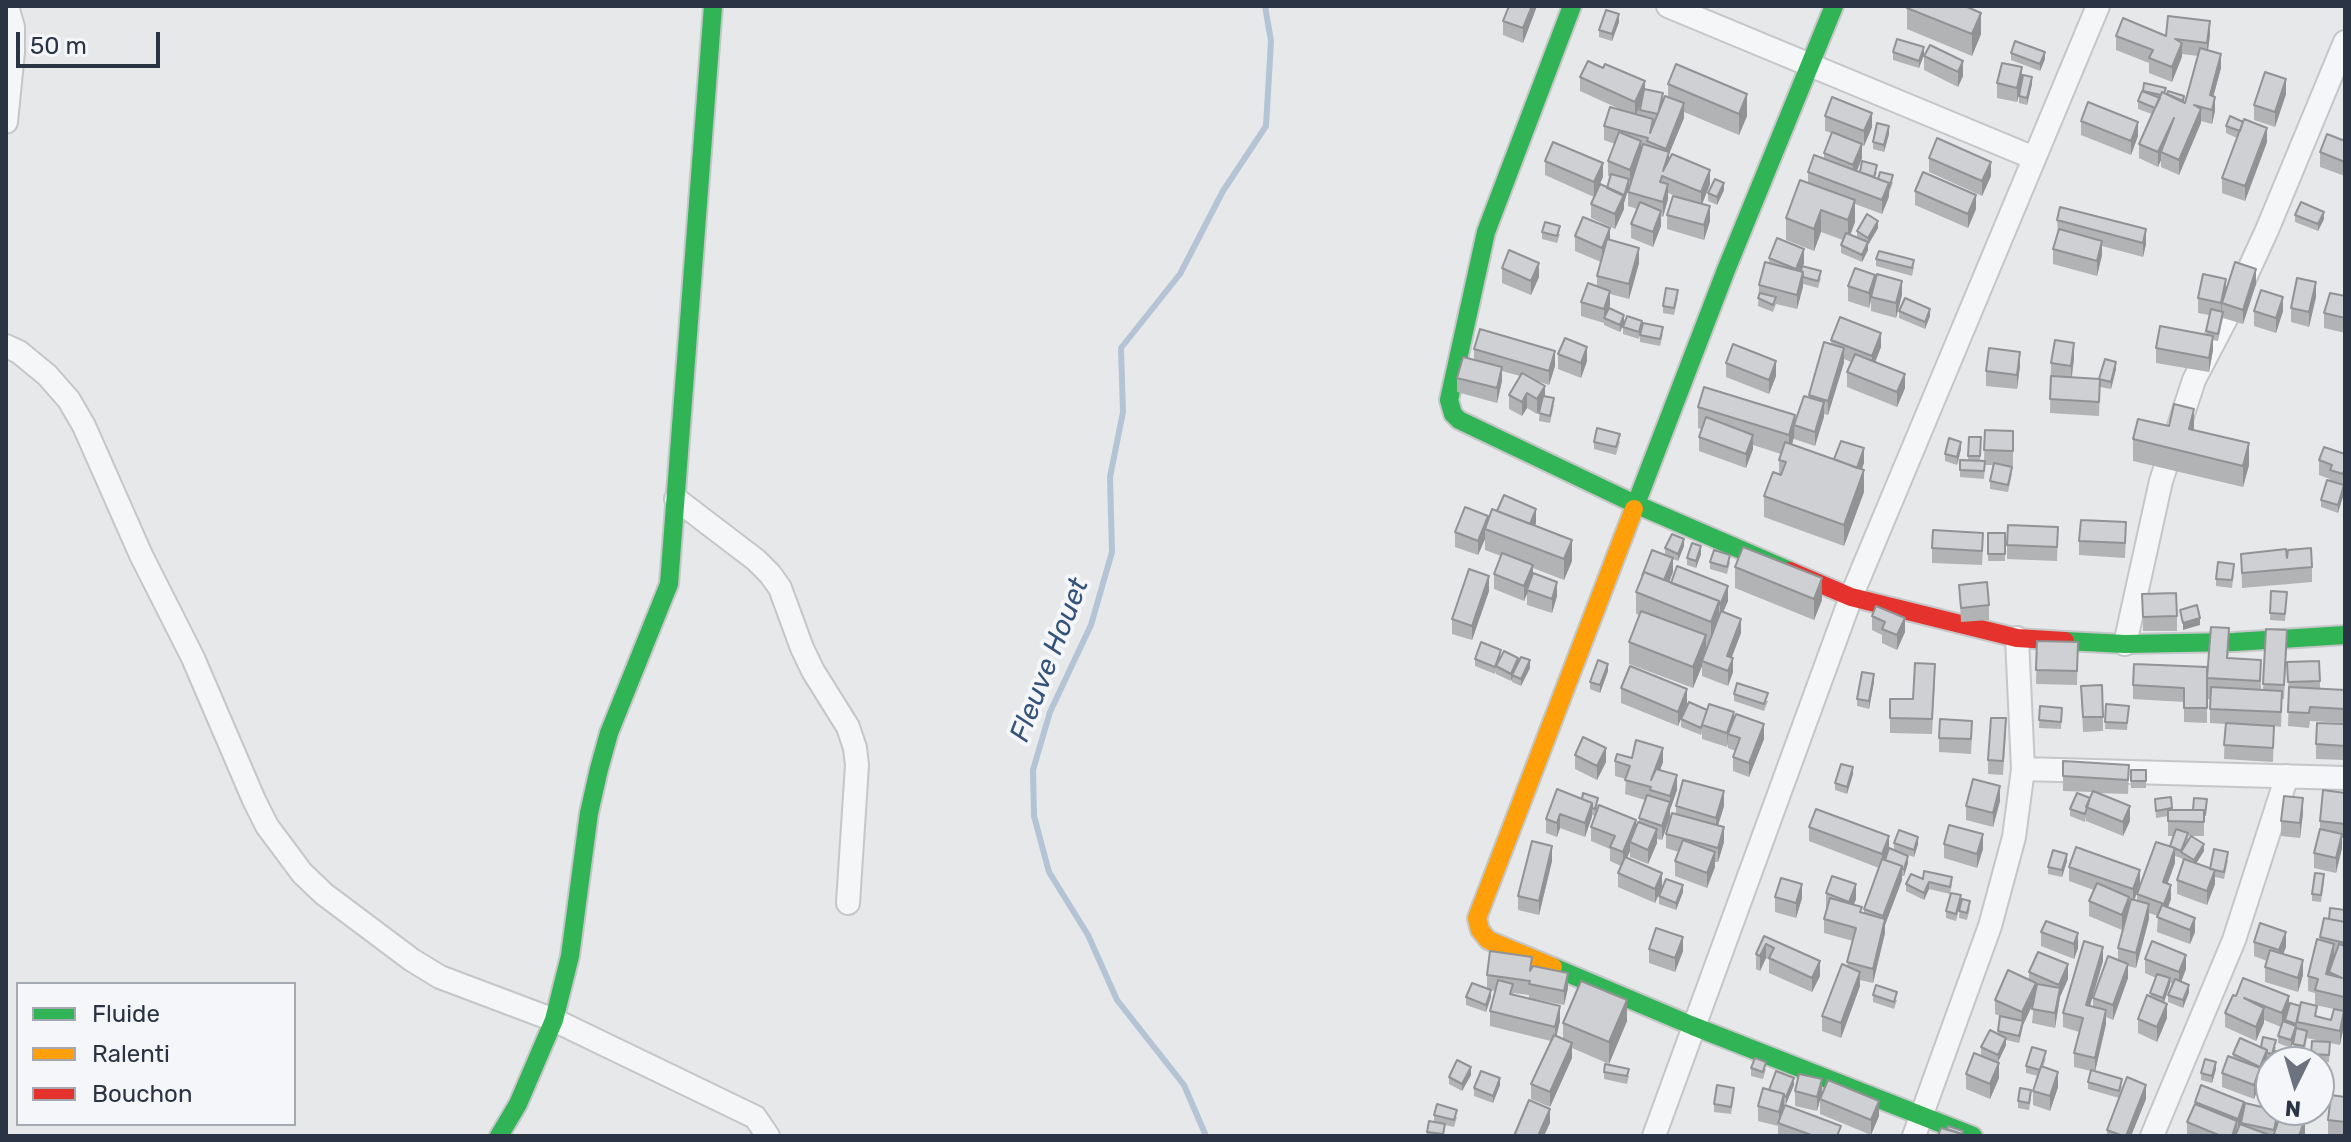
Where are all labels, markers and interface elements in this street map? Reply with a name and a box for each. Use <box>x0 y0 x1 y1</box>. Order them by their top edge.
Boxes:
scale bar <box>20 16 164 66</box>
text: 50 m <box>30 32 87 60</box>
water label: Fleuve Houet <box>1003 573 1097 747</box>
legend <box>16 982 296 1126</box>
text: Fluide <box>92 1000 160 1028</box>
text: Ralenti <box>92 1040 170 1068</box>
north arrow <box>2255 1046 2335 1126</box>
text: Bouchon <box>92 1080 192 1108</box>
text: N <box>2284 1094 2302 1123</box>

